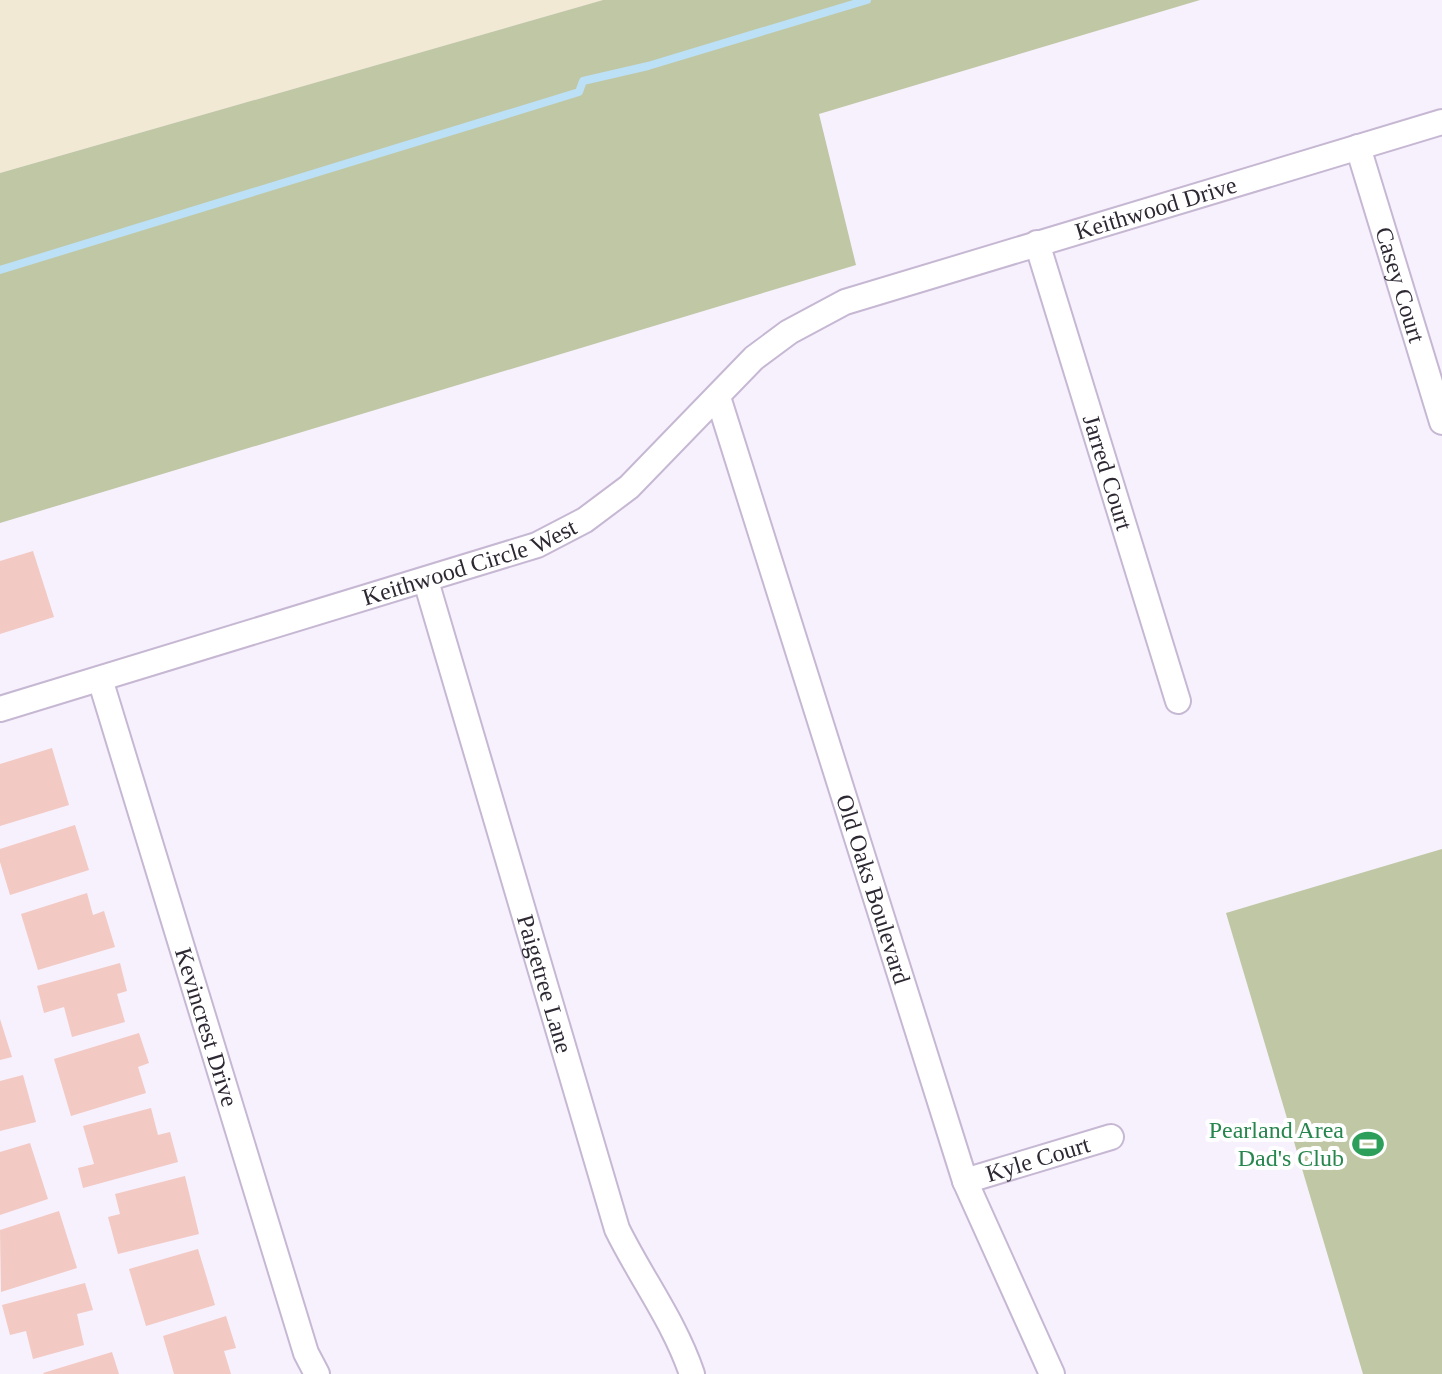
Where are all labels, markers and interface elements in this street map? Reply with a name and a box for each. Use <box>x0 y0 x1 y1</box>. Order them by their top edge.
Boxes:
street label: Keithwood Drive <box>1072 172 1240 245</box>
street label: Casey Court <box>1370 224 1430 346</box>
street label: Jarred Court <box>1078 412 1138 534</box>
street label: Keithwood Circle West <box>359 514 581 610</box>
street label: Old Oaks Boulevard <box>831 791 915 987</box>
street label: Paigetree Lane <box>512 911 577 1056</box>
street label: Kevincrest Drive <box>170 945 243 1110</box>
place label: Pearland Area Dad's Club <box>1209 1117 1344 1171</box>
sports icon: Pearland Area Dad's Club <box>1351 1127 1385 1161</box>
street label: Kyle Court <box>983 1131 1093 1187</box>

